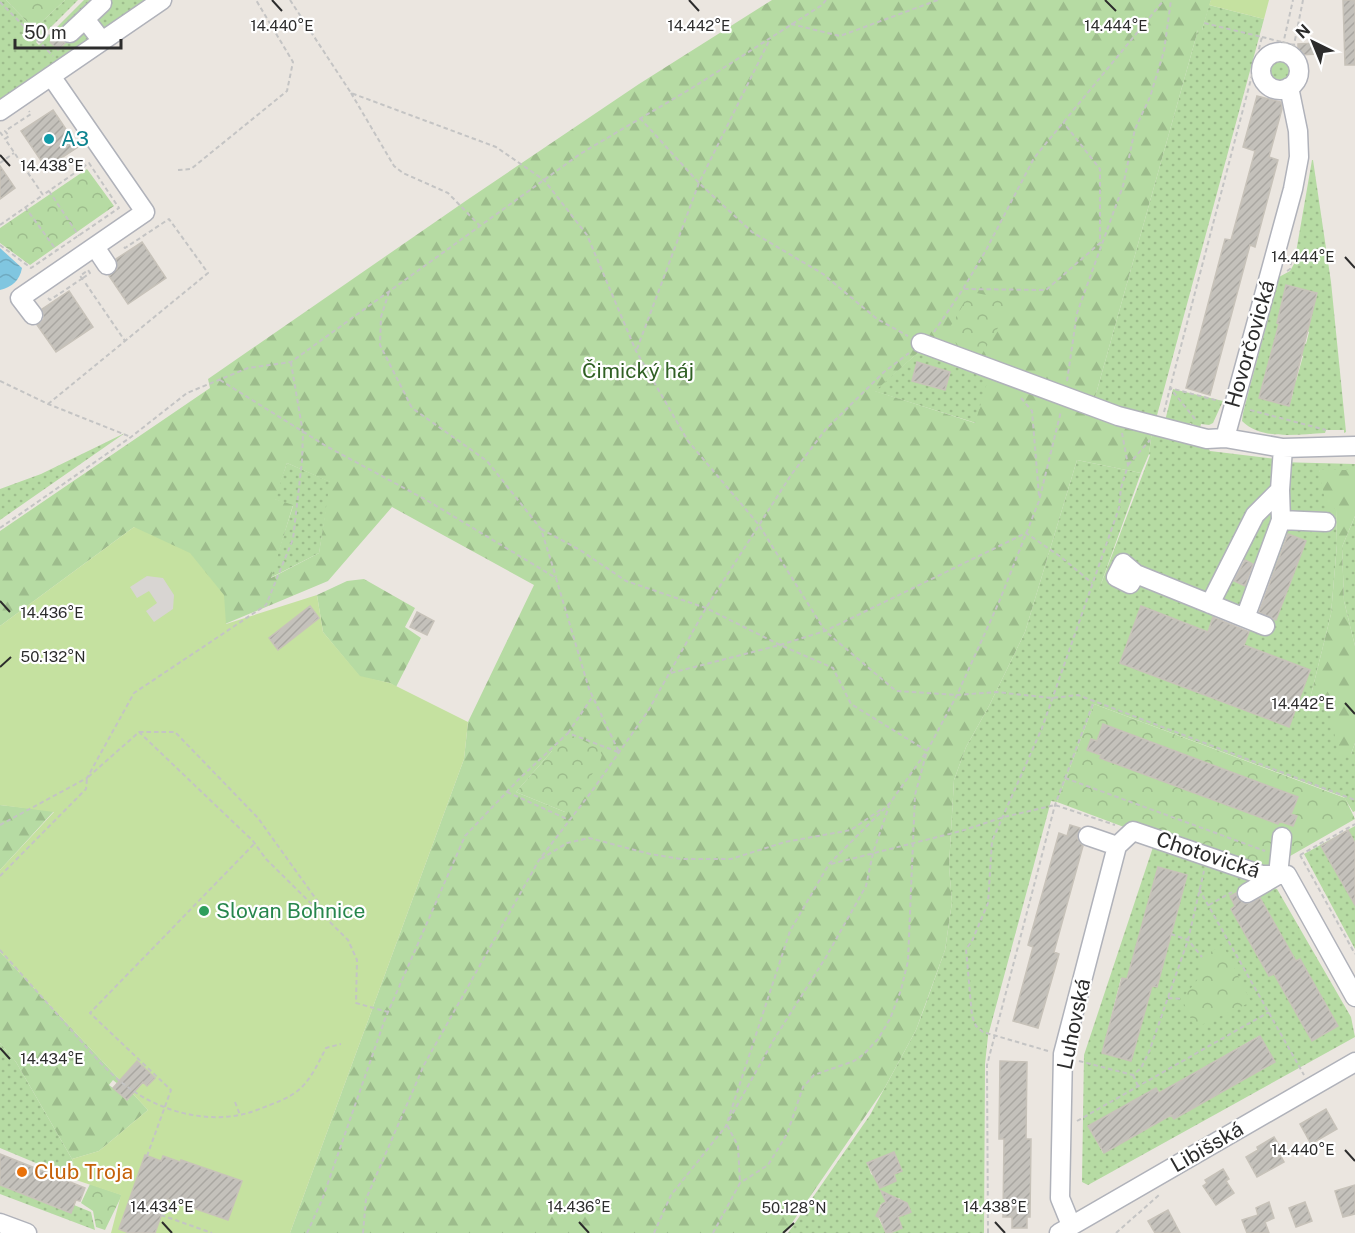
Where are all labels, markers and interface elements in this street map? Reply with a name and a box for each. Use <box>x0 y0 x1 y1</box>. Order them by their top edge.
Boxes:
scale bar <box>15 12 122 50</box>
north arrow <box>1283 12 1343 72</box>
text: 14.440°E <box>250 17 314 34</box>
text: 14.442°E <box>668 17 730 34</box>
text: 14.444°E <box>1084 17 1148 34</box>
text: N <box>1292 20 1314 43</box>
text: 50 m <box>24 22 67 43</box>
place label: A3 <box>61 126 89 151</box>
marker: A3 <box>42 132 56 146</box>
text: 14.438°E <box>20 157 84 174</box>
text: 14.444°E <box>1271 248 1335 265</box>
street label: Hovorčovická <box>1219 277 1280 410</box>
park label: Čimický háj <box>582 358 694 383</box>
text: 14.436°E <box>20 604 84 621</box>
text: 50.132°N <box>21 648 85 665</box>
text: 14.442°E <box>1272 695 1334 712</box>
street label: Chotovická <box>1153 826 1263 883</box>
place label: Slovan Bohnice <box>216 898 365 923</box>
marker: Slovan Bohnice <box>197 904 211 918</box>
street label: Luhovská <box>1052 976 1095 1072</box>
text: 14.434°E <box>20 1050 84 1067</box>
street label: Libišská <box>1166 1116 1247 1177</box>
text: 14.440°E <box>1271 1141 1335 1158</box>
place label: Club Troja <box>34 1159 133 1184</box>
marker: Club Troja <box>15 1165 29 1179</box>
text: 14.434°E <box>130 1198 194 1215</box>
text: 14.436°E <box>547 1198 611 1215</box>
text: 14.438°E <box>963 1198 1027 1215</box>
text: 50.128°N <box>761 1199 827 1216</box>

